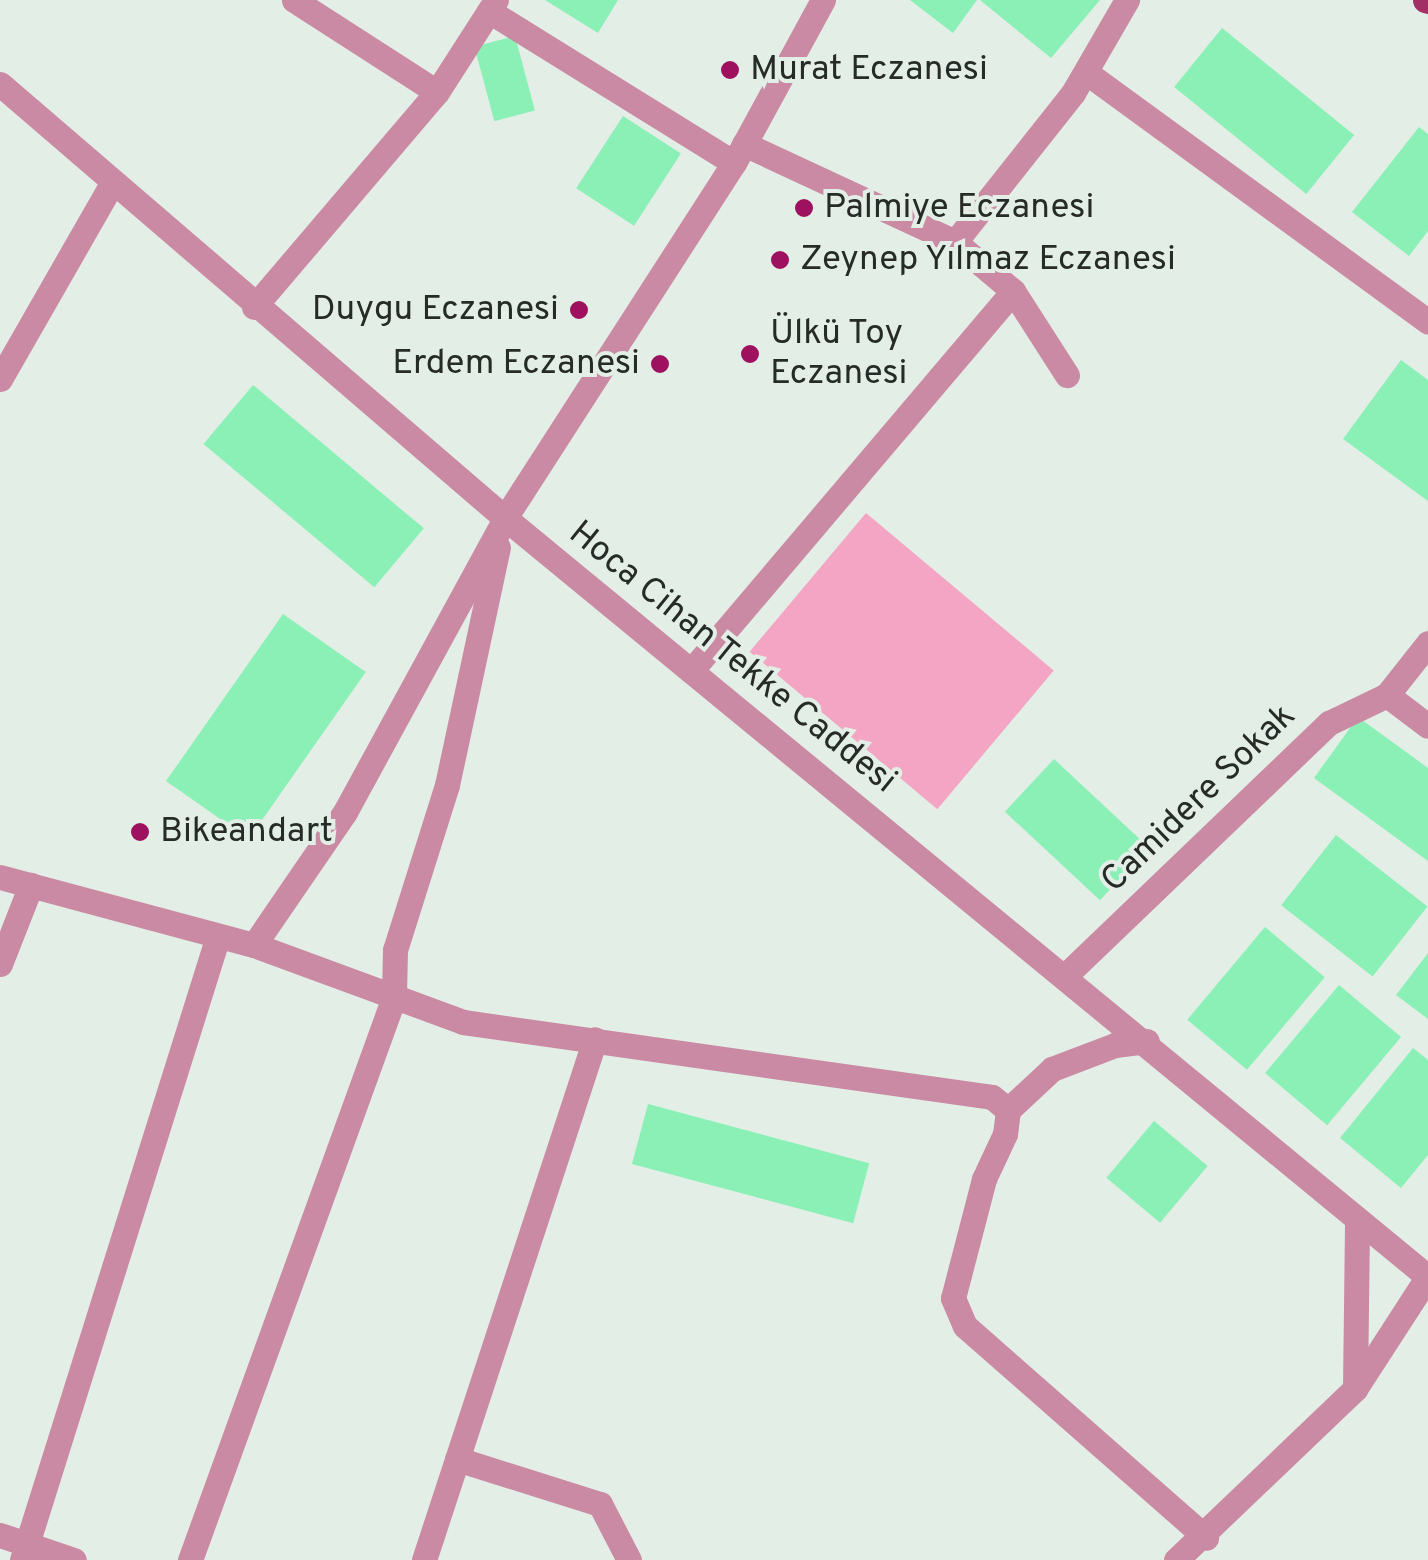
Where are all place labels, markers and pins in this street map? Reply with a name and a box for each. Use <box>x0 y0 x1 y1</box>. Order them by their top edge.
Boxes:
place label: Murat Eczanesi <box>750 49 988 91</box>
marker: Murat Eczanesi <box>719 59 741 81</box>
place label: Palmiye Eczanesi <box>824 187 1094 229</box>
marker: Palmiye Eczanesi <box>793 197 815 219</box>
place label: Zeynep Yılmaz Eczanesi <box>800 239 1177 281</box>
marker: Zeynep Yılmaz Eczanesi <box>769 249 791 271</box>
place label: Duygu Eczanesi <box>312 289 559 331</box>
marker: Duygu Eczanesi <box>568 299 590 321</box>
place label: Ülkü Toy Eczanesi <box>770 313 907 395</box>
place label: Erdem Eczanesi <box>392 343 640 385</box>
marker: Ülkü Toy Eczanesi <box>739 343 761 365</box>
marker: Erdem Eczanesi <box>649 353 671 375</box>
place label: Bikeandart <box>160 811 333 853</box>
marker: Bikeandart <box>129 821 151 843</box>

